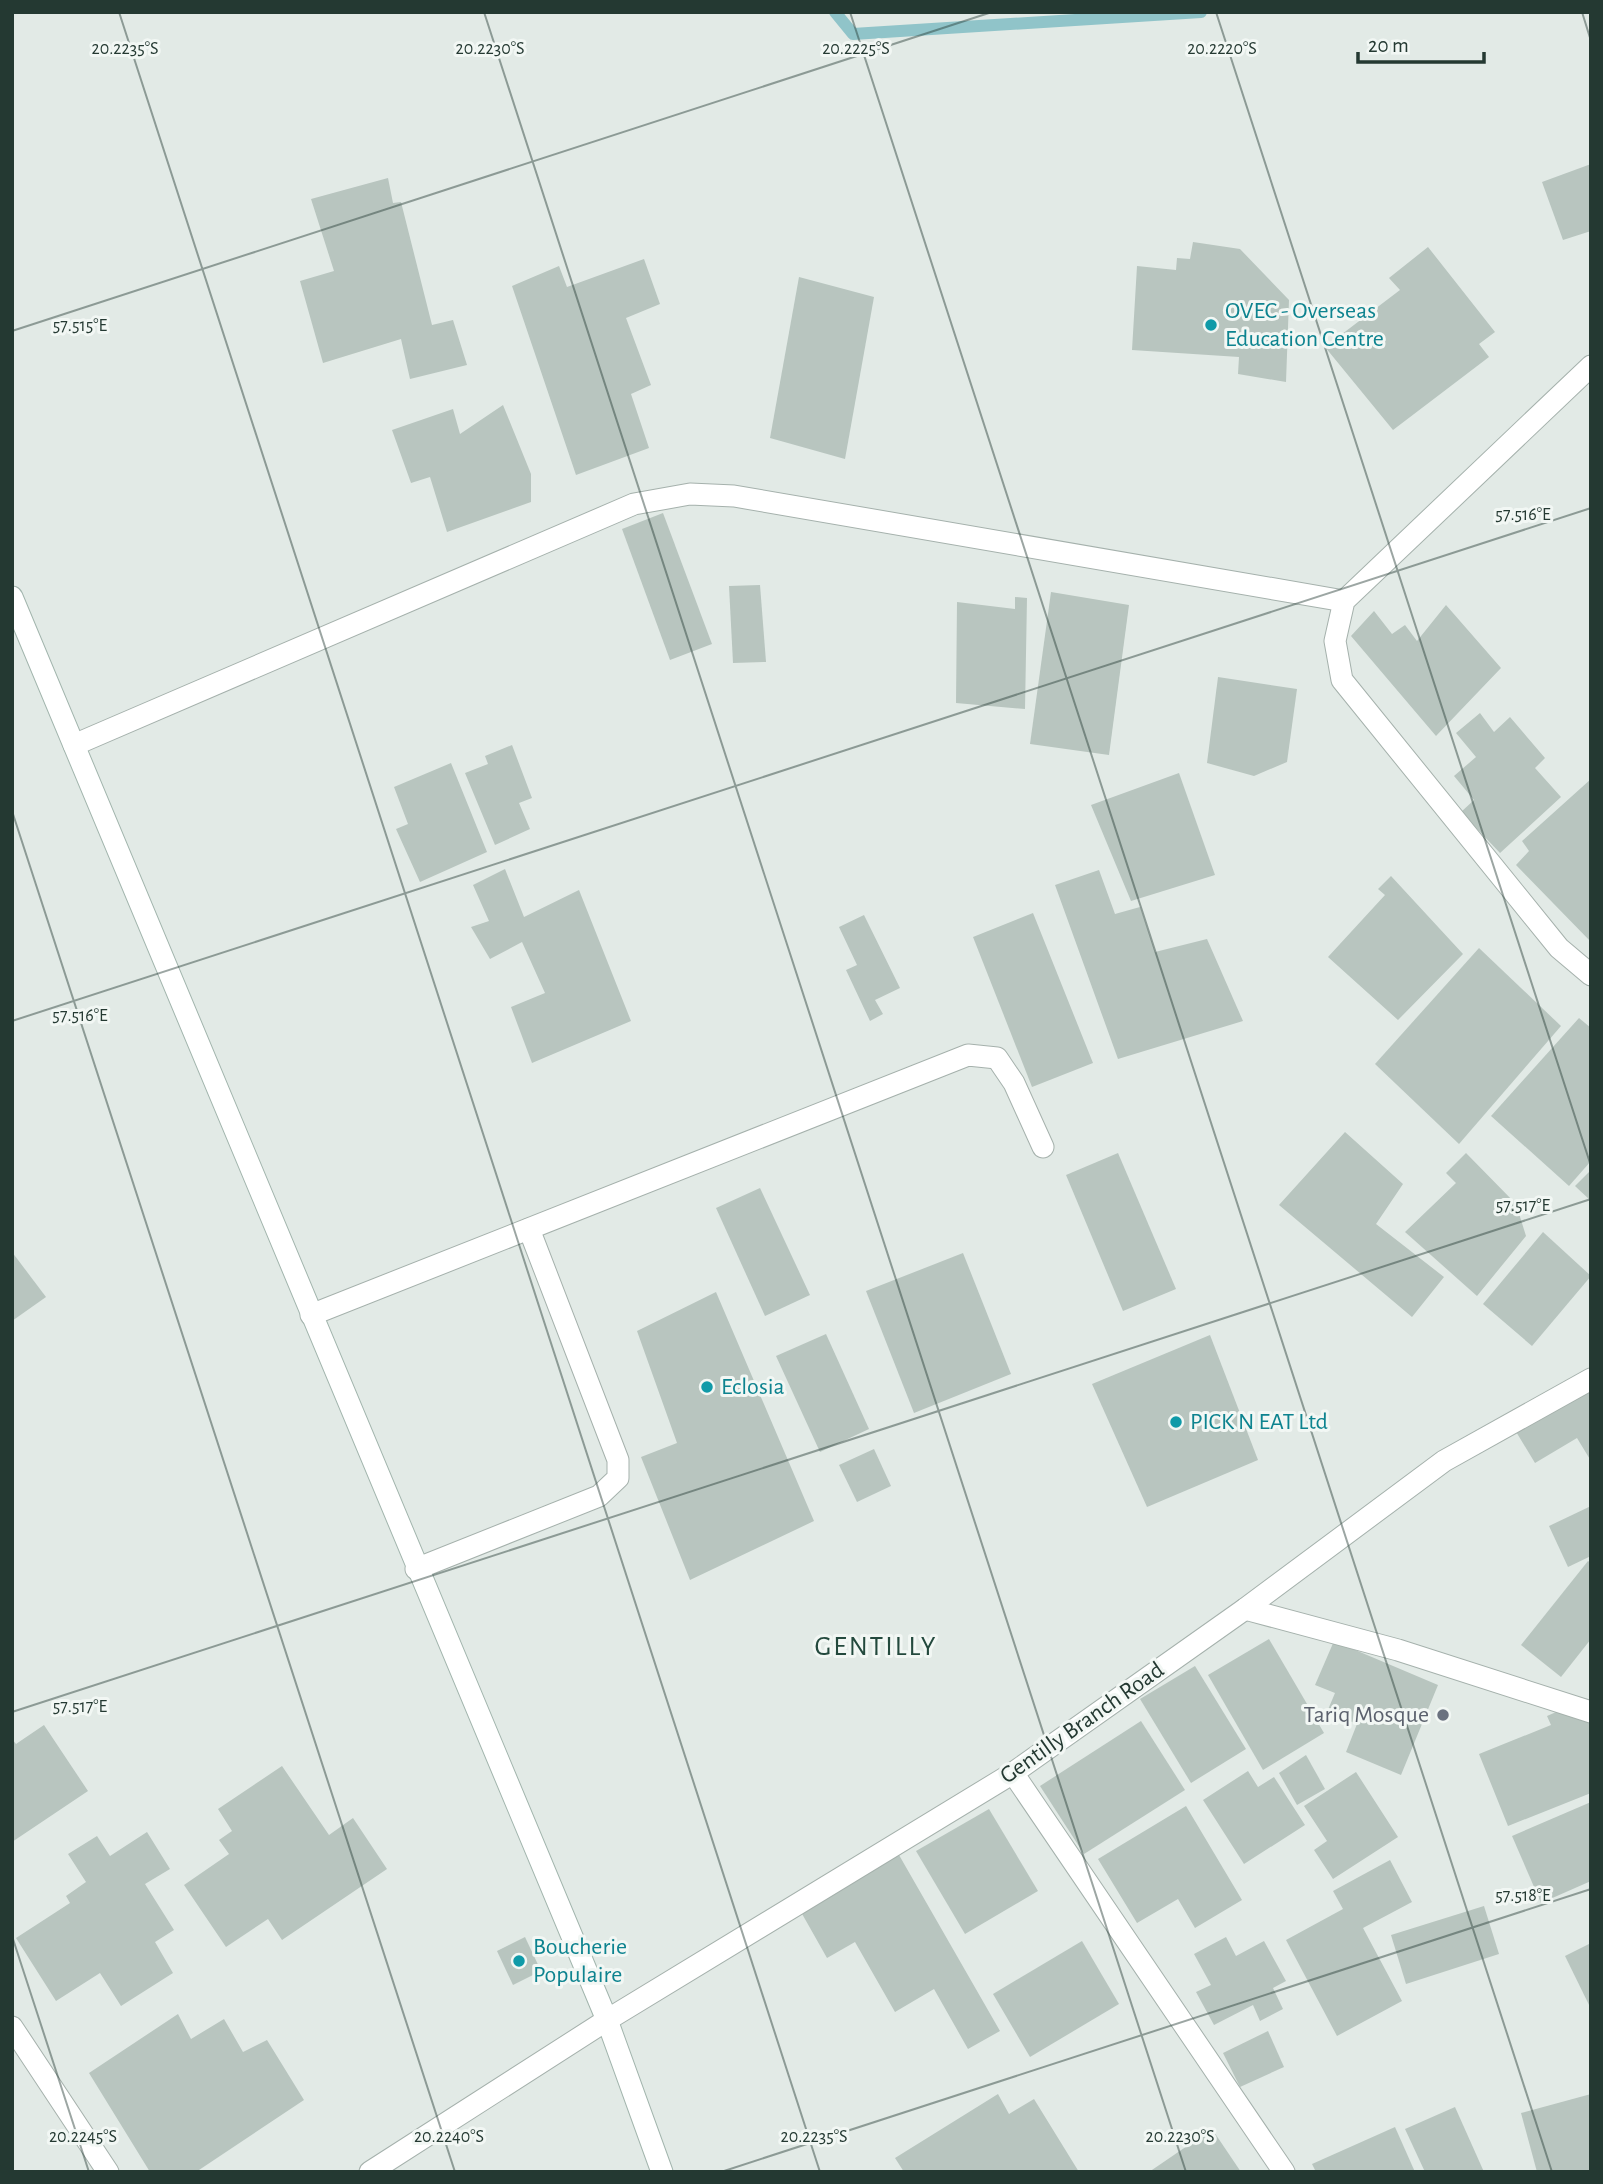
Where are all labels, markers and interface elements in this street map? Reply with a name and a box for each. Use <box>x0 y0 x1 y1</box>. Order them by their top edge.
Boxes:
scale bar <box>1358 21 1484 65</box>
text: 20 m <box>1368 35 1409 56</box>
text: 20.2235°S <box>92 40 158 58</box>
text: 20.2230°S <box>456 40 524 58</box>
text: 20.2225°S <box>822 40 890 58</box>
text: 20.2220°S <box>1187 40 1257 58</box>
place label: OVEC - Overseas Education Centre <box>1225 299 1384 351</box>
text: 57.515°E <box>53 317 107 335</box>
marker: OVEC - Overseas Education Centre <box>1203 317 1219 333</box>
text: 57.516°E <box>1495 506 1551 524</box>
text: 57.516°E <box>52 1007 108 1025</box>
text: 57.517°E <box>1496 1197 1550 1215</box>
place label: Eclosia <box>721 1375 785 1399</box>
marker: Eclosia <box>699 1379 715 1395</box>
place label: PICK N EAT Ltd <box>1190 1410 1328 1434</box>
marker: PICK N EAT Ltd <box>1168 1414 1184 1430</box>
district label: GENTILLY <box>815 1633 937 1661</box>
street label: Gentilly Branch Road <box>996 1658 1168 1788</box>
text: 57.517°E <box>53 1698 107 1716</box>
place label: Tariq Mosque <box>1304 1703 1429 1727</box>
marker: Tariq Mosque <box>1435 1707 1451 1723</box>
text: 57.518°E <box>1495 1887 1551 1905</box>
place label: Boucherie Populaire <box>533 1935 627 1987</box>
marker: Boucherie Populaire <box>511 1953 527 1969</box>
text: 20.2245°S <box>49 2128 117 2146</box>
text: 20.2240°S <box>414 2128 484 2146</box>
text: 20.2235°S <box>781 2128 847 2146</box>
text: 20.2230°S <box>1146 2128 1214 2146</box>

